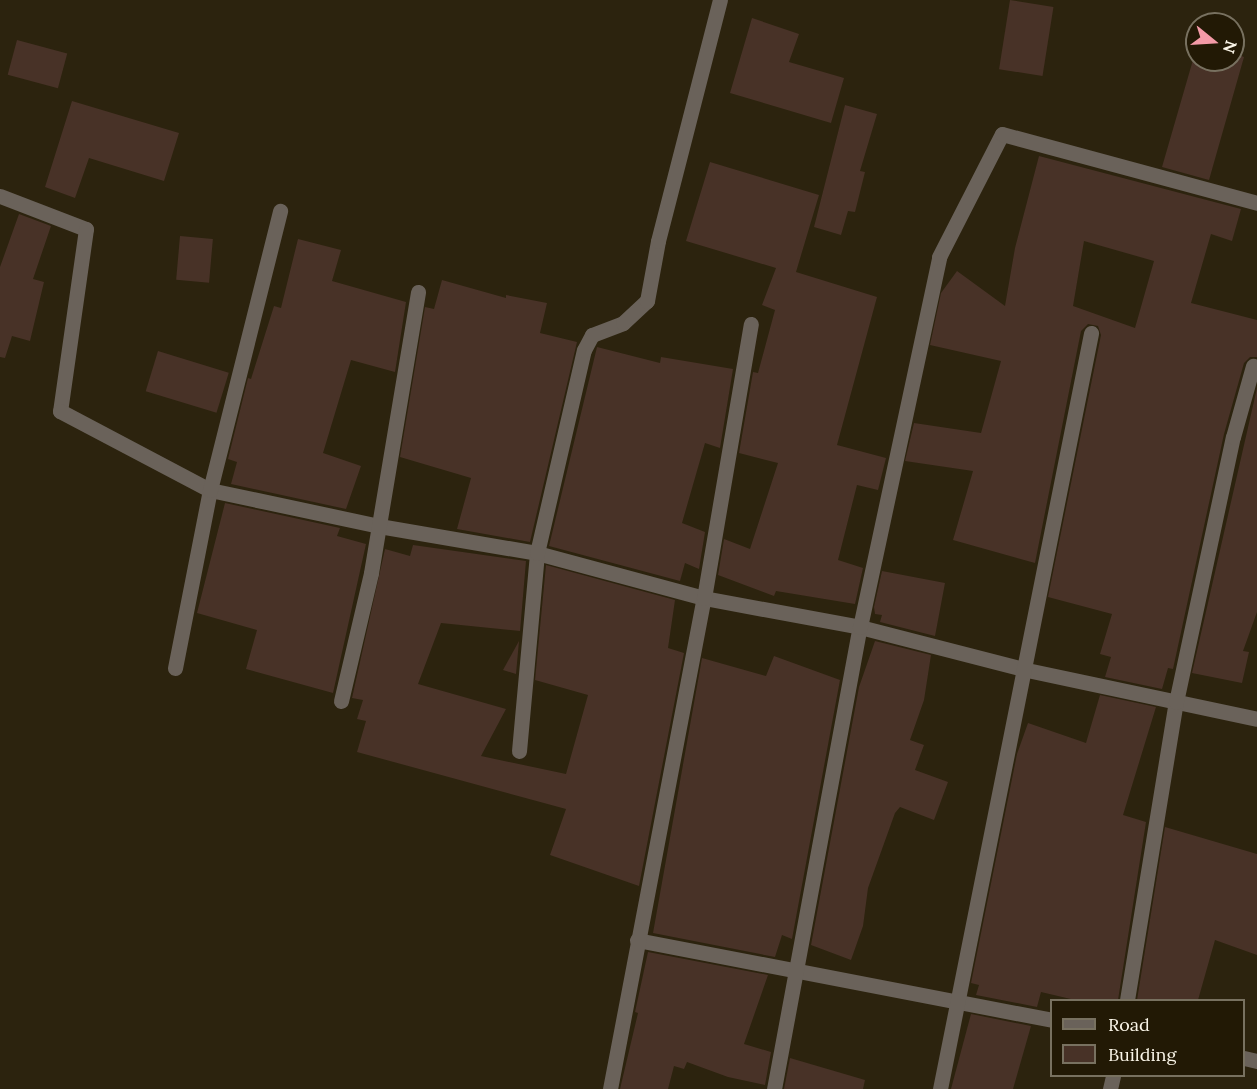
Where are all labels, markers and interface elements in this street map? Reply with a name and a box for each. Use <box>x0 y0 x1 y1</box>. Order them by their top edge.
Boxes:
north arrow <box>1185 12 1245 72</box>
text: N <box>1219 38 1242 56</box>
legend <box>1050 999 1245 1077</box>
text: Road <box>1108 1013 1150 1036</box>
text: Building <box>1108 1043 1176 1066</box>

